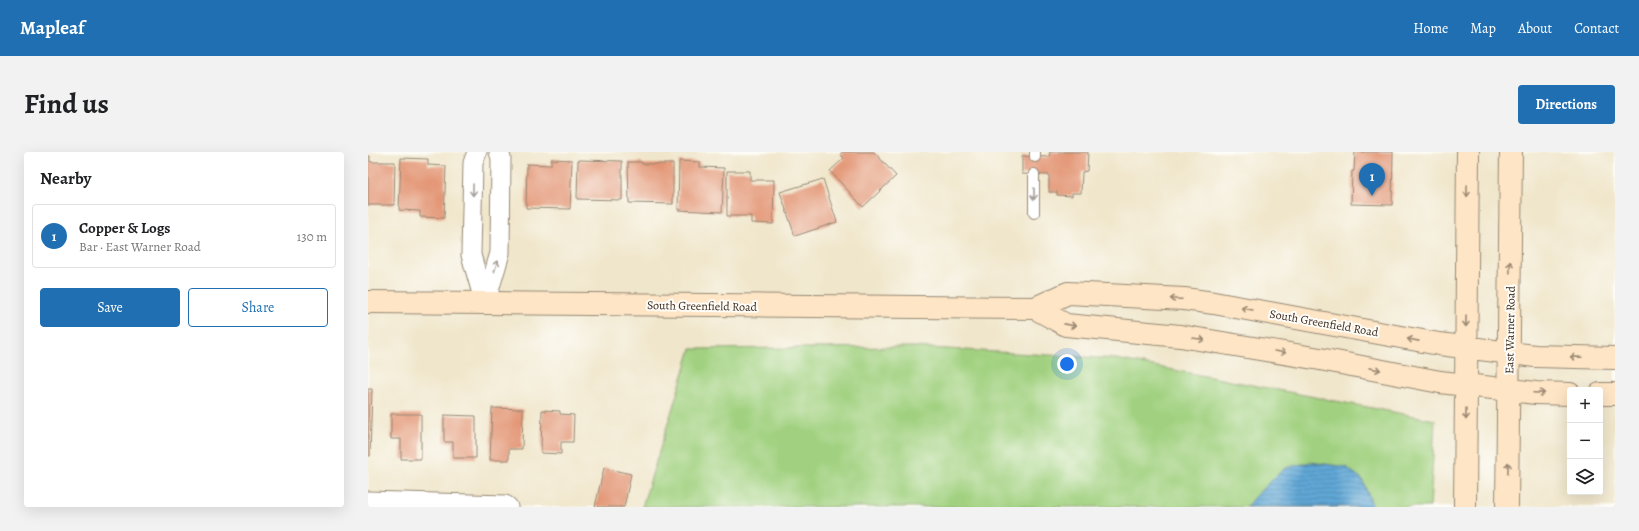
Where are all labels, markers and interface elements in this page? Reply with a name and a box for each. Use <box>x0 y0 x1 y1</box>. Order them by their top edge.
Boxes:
text: Mapleaf <box>20 15 85 41</box>
text: Home <box>1413 19 1448 38</box>
text: Map <box>1470 19 1496 38</box>
text: About <box>1518 19 1552 38</box>
text: Contact <box>1574 19 1619 38</box>
text: Find us <box>24 85 109 123</box>
button: Directions <box>1518 85 1615 124</box>
pin: 1 <box>1359 163 1385 196</box>
text: Nearby <box>40 167 91 190</box>
one-way arrow <box>469 183 476 196</box>
one-way arrow <box>1463 184 1471 197</box>
one-way arrow <box>1030 187 1038 200</box>
text: Copper & Logs <box>79 218 170 238</box>
text: 1 <box>52 228 56 245</box>
text: 130 m <box>297 228 327 245</box>
text: Bar · East Warner Road <box>79 238 201 255</box>
one-way arrow <box>493 260 500 273</box>
one-way arrow <box>1506 261 1514 274</box>
street label: East Warner Road <box>1501 285 1519 374</box>
button: Save <box>40 288 180 327</box>
button: Share <box>188 288 328 327</box>
one-way arrow <box>1170 295 1183 302</box>
street label: South Greenfield Road <box>647 297 758 315</box>
one-way arrow <box>1240 305 1253 313</box>
street label: South Greenfield Road <box>1268 306 1380 341</box>
one-way arrow <box>1462 314 1470 327</box>
one-way arrow <box>1063 321 1076 329</box>
one-way arrow <box>1192 335 1205 343</box>
one-way arrow <box>1407 335 1420 343</box>
one-way arrow <box>1273 348 1286 356</box>
one-way arrow <box>1570 353 1583 361</box>
your location <box>1057 354 1077 374</box>
one-way arrow <box>1368 366 1381 374</box>
map controls <box>1567 387 1603 495</box>
button: + <box>1567 387 1603 423</box>
one-way arrow <box>1532 389 1545 397</box>
one-way arrow <box>1462 407 1470 420</box>
button: − <box>1567 423 1603 459</box>
button: layers <box>1567 459 1603 495</box>
one-way arrow <box>1504 462 1512 475</box>

